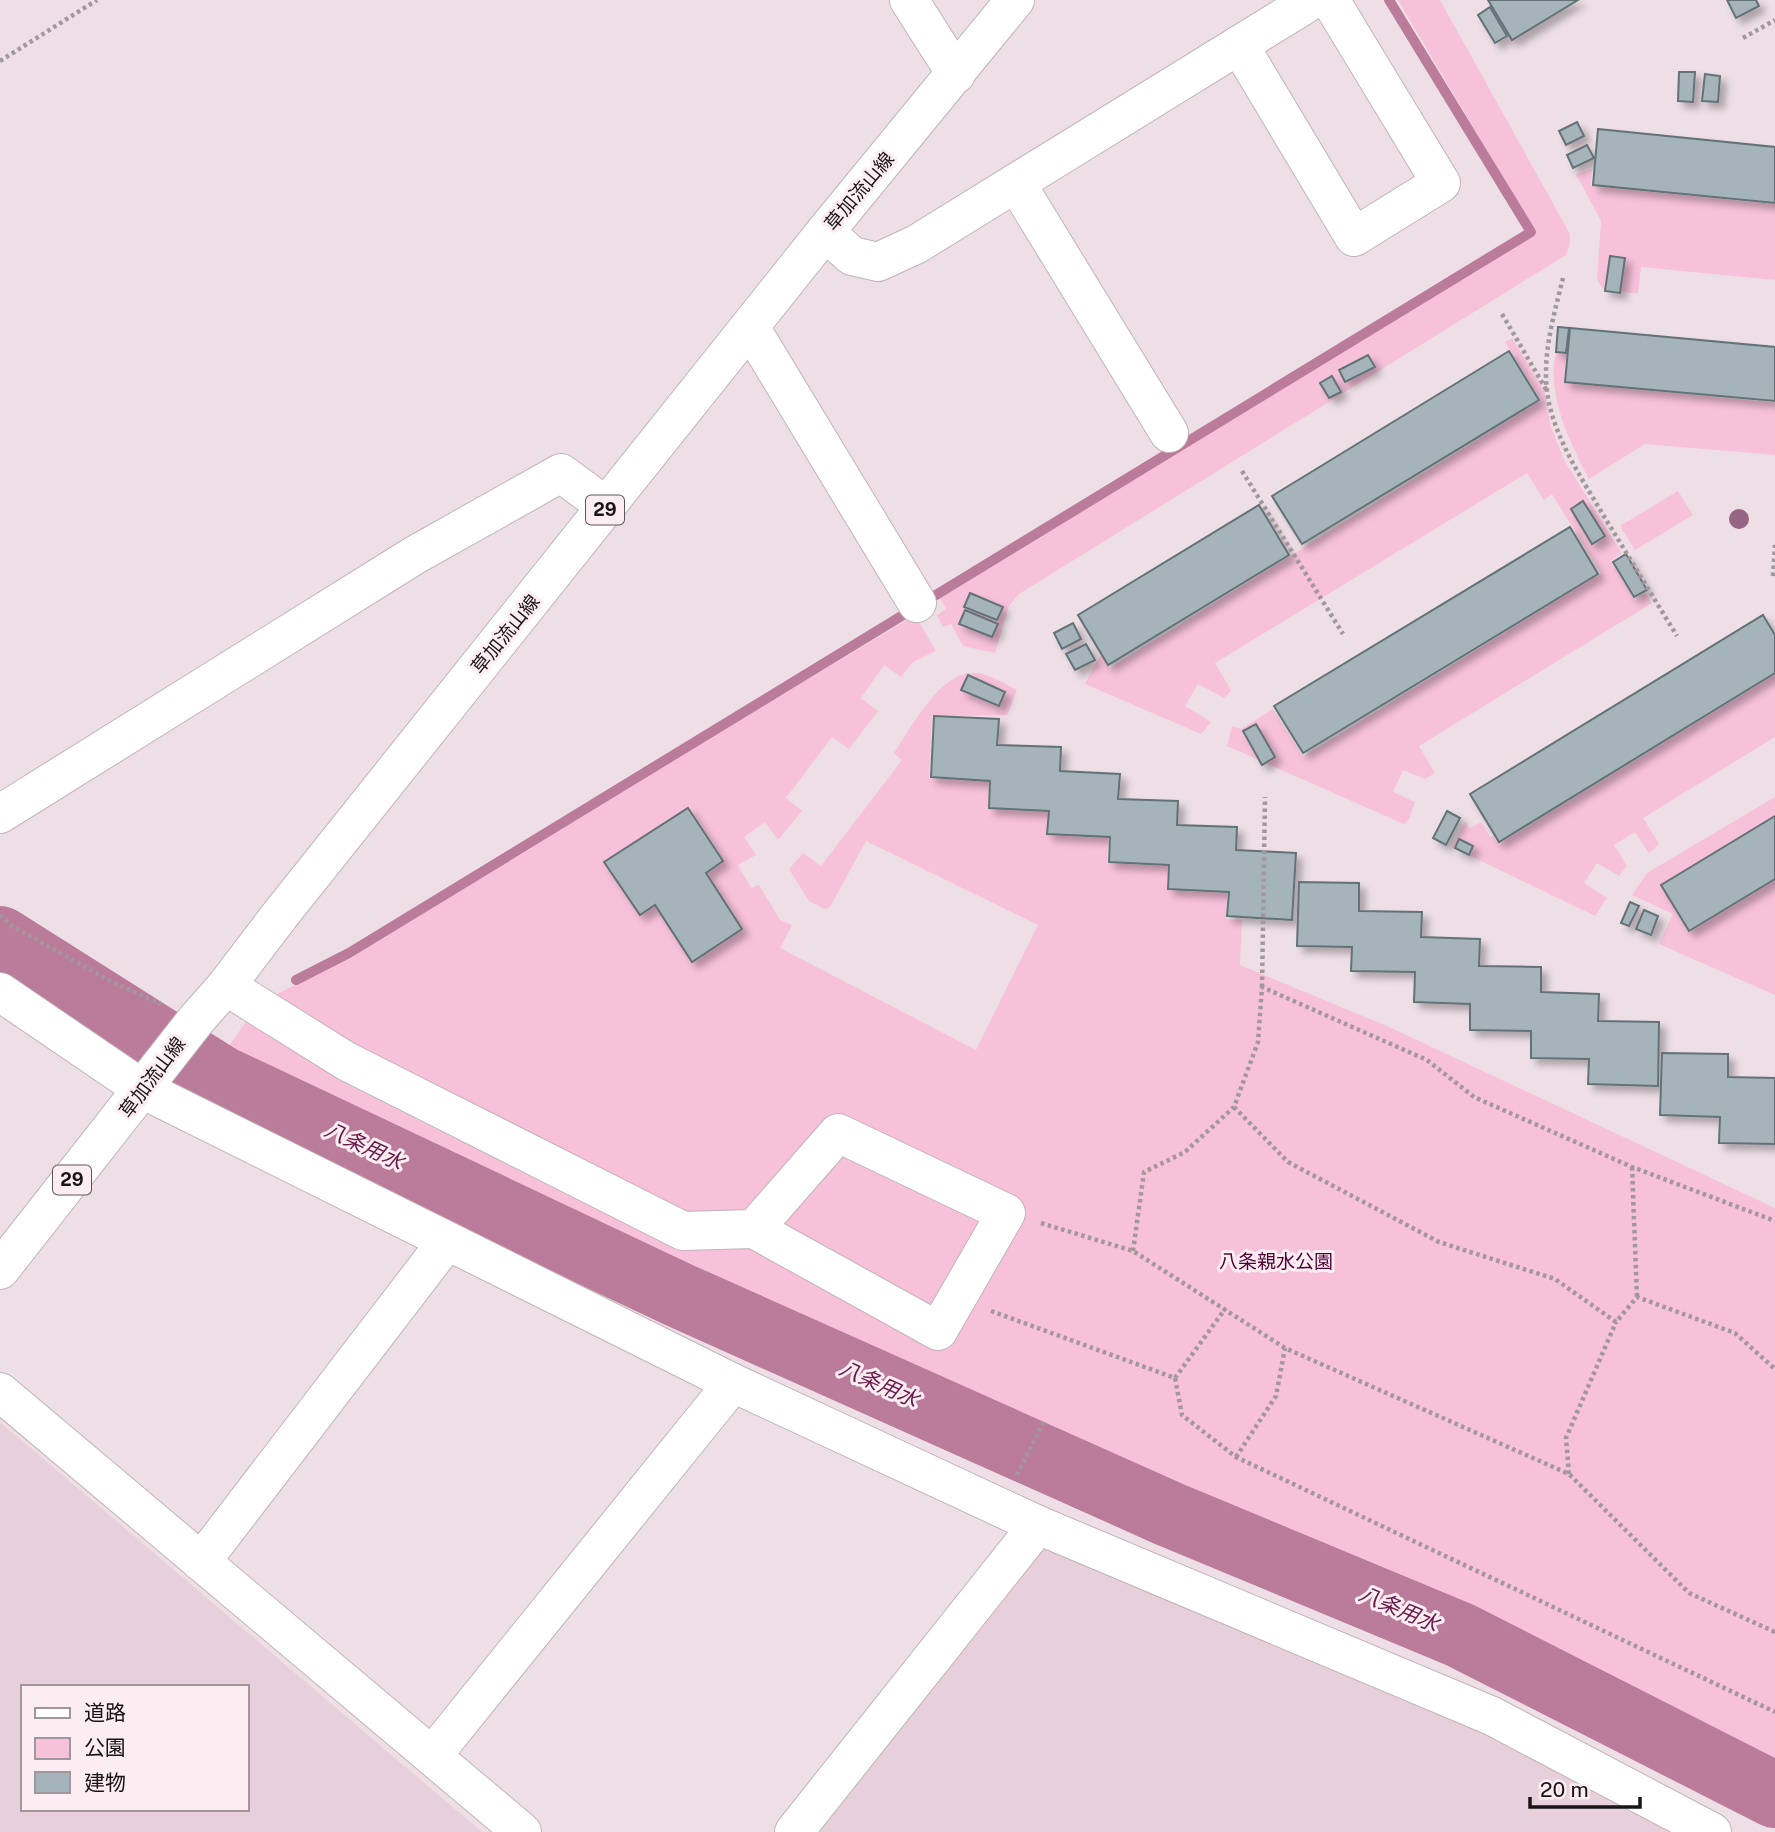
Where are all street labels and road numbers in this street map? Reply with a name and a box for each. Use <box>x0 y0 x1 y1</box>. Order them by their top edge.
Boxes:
street label: 草加流山線 <box>820 148 898 234</box>
road number: 29 <box>586 496 624 524</box>
street label: 草加流山線 <box>467 590 543 678</box>
street label: 草加流山線 <box>115 1032 189 1122</box>
road number: 29 <box>53 1166 91 1195</box>

